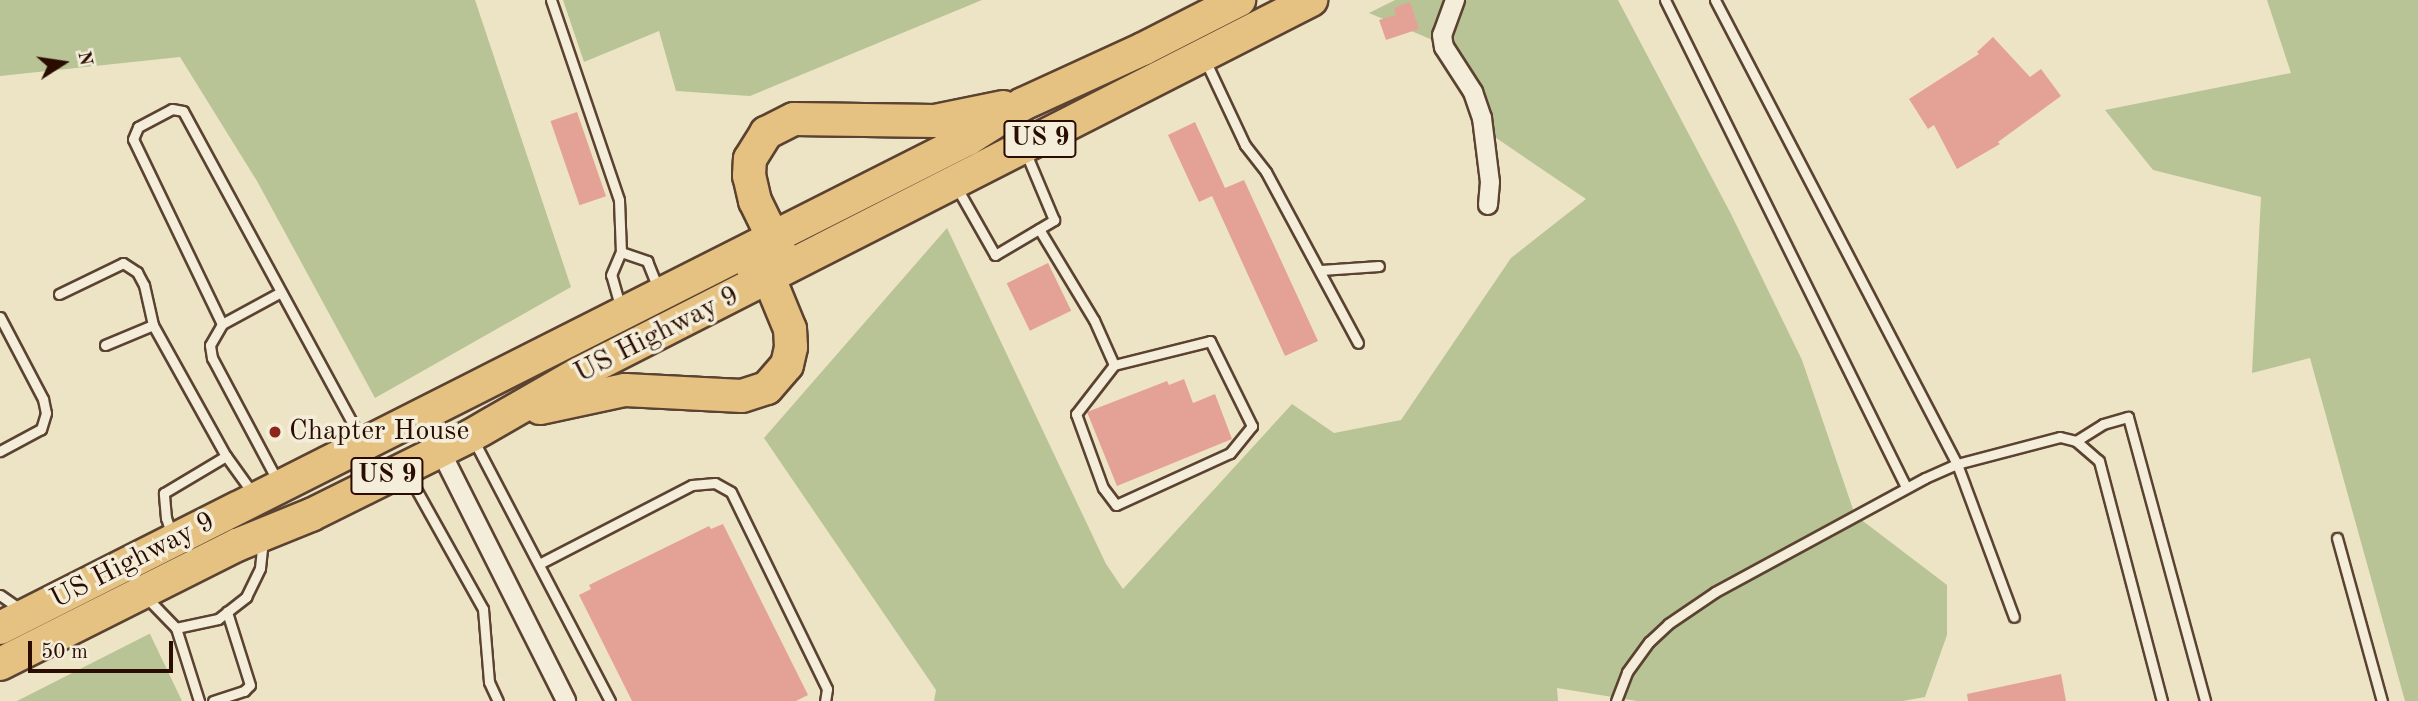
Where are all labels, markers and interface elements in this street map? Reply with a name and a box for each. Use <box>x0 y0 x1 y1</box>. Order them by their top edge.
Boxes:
north arrow <box>28 28 98 98</box>
text: N <box>73 49 95 68</box>
road number: US 9 <box>1003 116 1077 162</box>
street label: US Highway 9 <box>569 279 745 391</box>
place label: Chapter House <box>289 415 469 449</box>
marker: Chapter House <box>267 424 283 440</box>
road number: US 9 <box>350 454 424 498</box>
street label: US Highway 9 <box>45 505 221 617</box>
scale bar <box>32 628 177 672</box>
text: 50 m <box>41 642 88 663</box>

